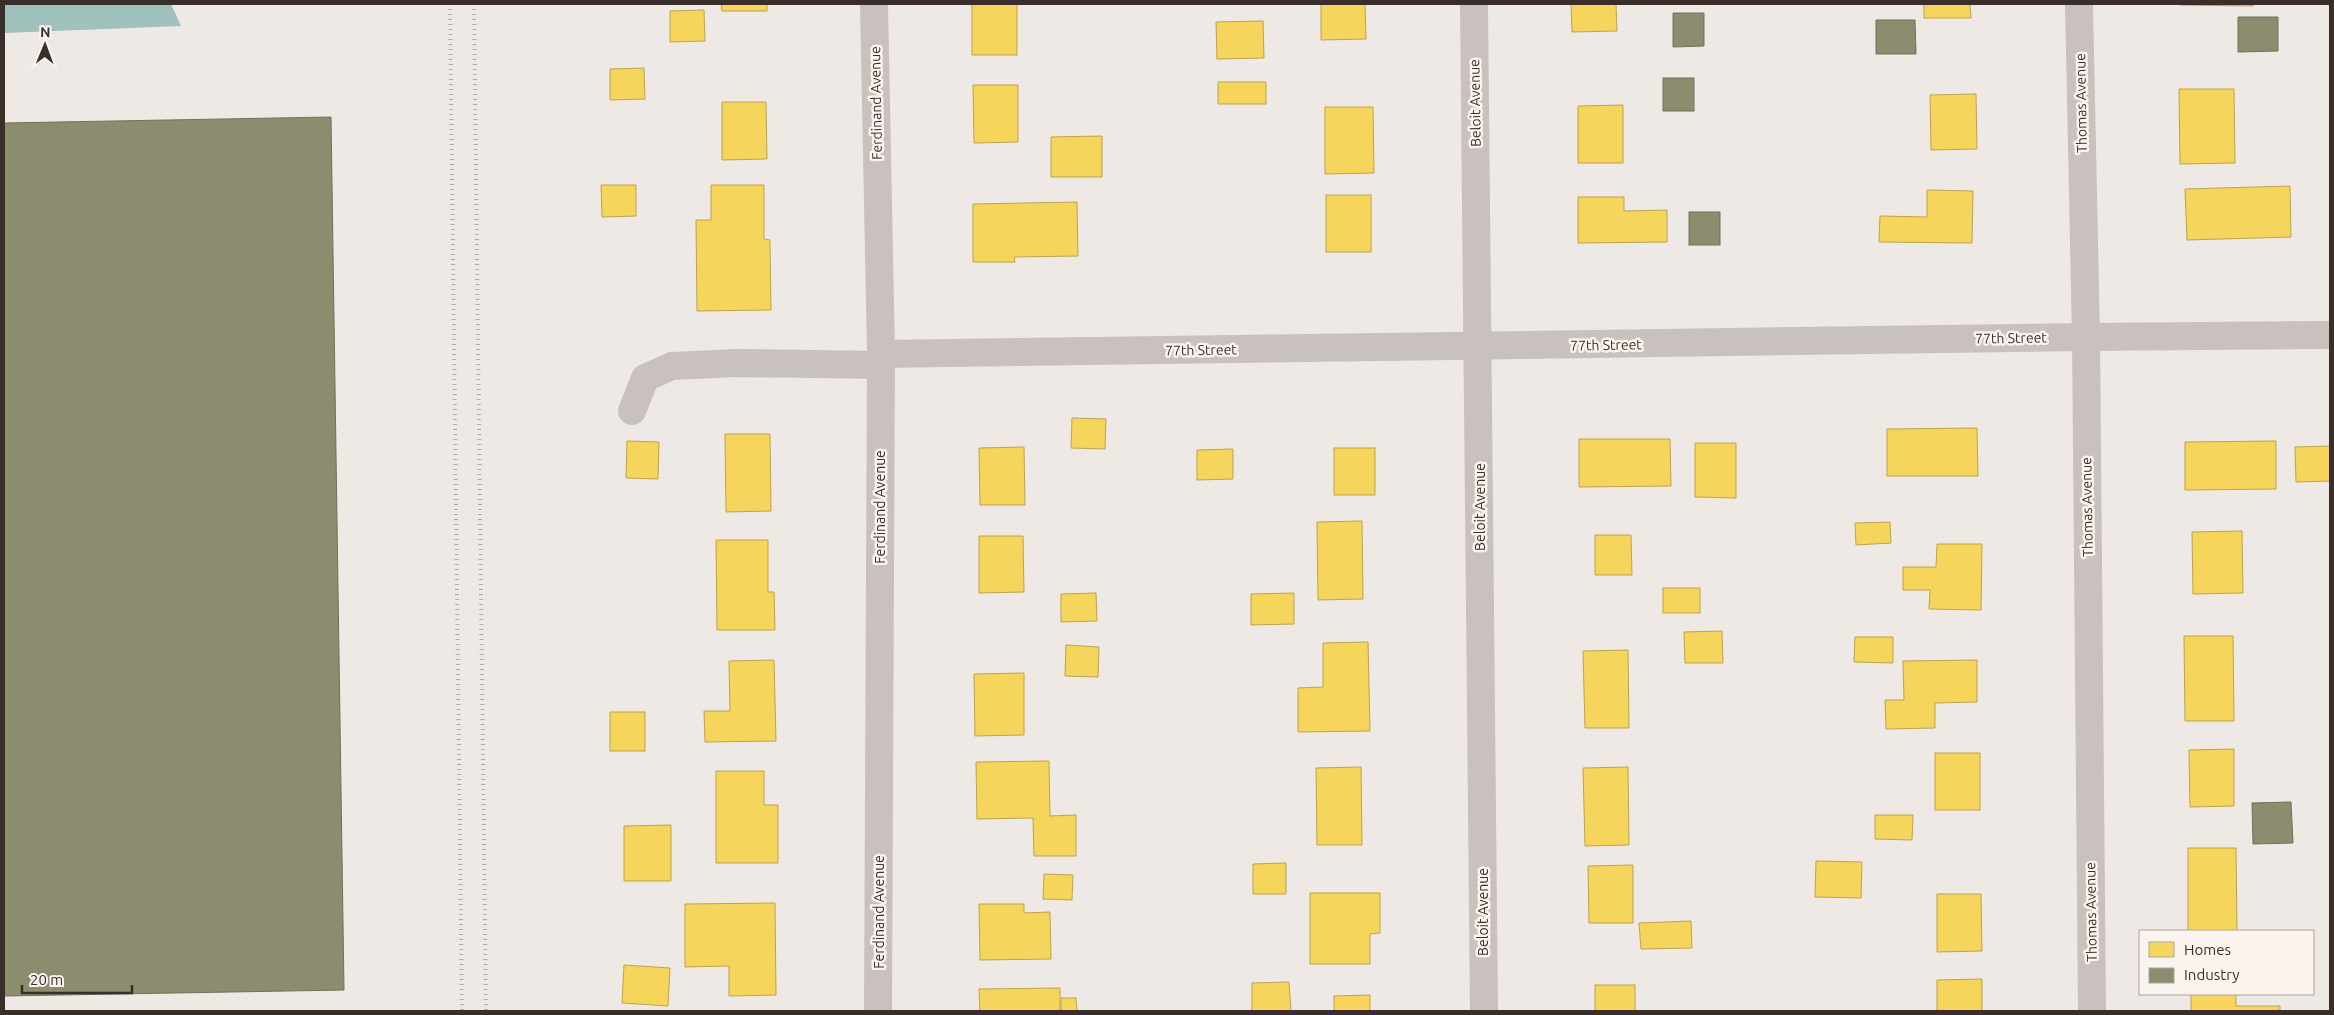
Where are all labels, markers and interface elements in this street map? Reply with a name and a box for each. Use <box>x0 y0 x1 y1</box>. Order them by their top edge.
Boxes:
north arrow <box>20 20 70 70</box>
text: N <box>40 24 51 40</box>
street label: Ferdinand Avenue <box>867 46 885 160</box>
street label: Thomas Avenue <box>2072 53 2090 153</box>
street label: Beloit Avenue <box>1466 59 1484 147</box>
street label: 77th Street <box>1975 329 2047 347</box>
street label: 77th Street <box>1570 336 1642 354</box>
street label: 77th Street <box>1165 341 1237 359</box>
street label: Ferdinand Avenue <box>872 450 888 564</box>
street label: Thomas Avenue <box>2078 457 2096 557</box>
street label: Beloit Avenue <box>1472 463 1488 551</box>
street label: Ferdinand Avenue <box>871 855 887 969</box>
street label: Thomas Avenue <box>2082 862 2100 962</box>
street label: Beloit Avenue <box>1475 868 1491 956</box>
legend <box>2139 930 2314 995</box>
text: Homes <box>2184 941 2231 958</box>
scale bar <box>22 962 132 994</box>
text: Industry <box>2184 966 2239 983</box>
text: 20 m <box>30 971 63 988</box>

